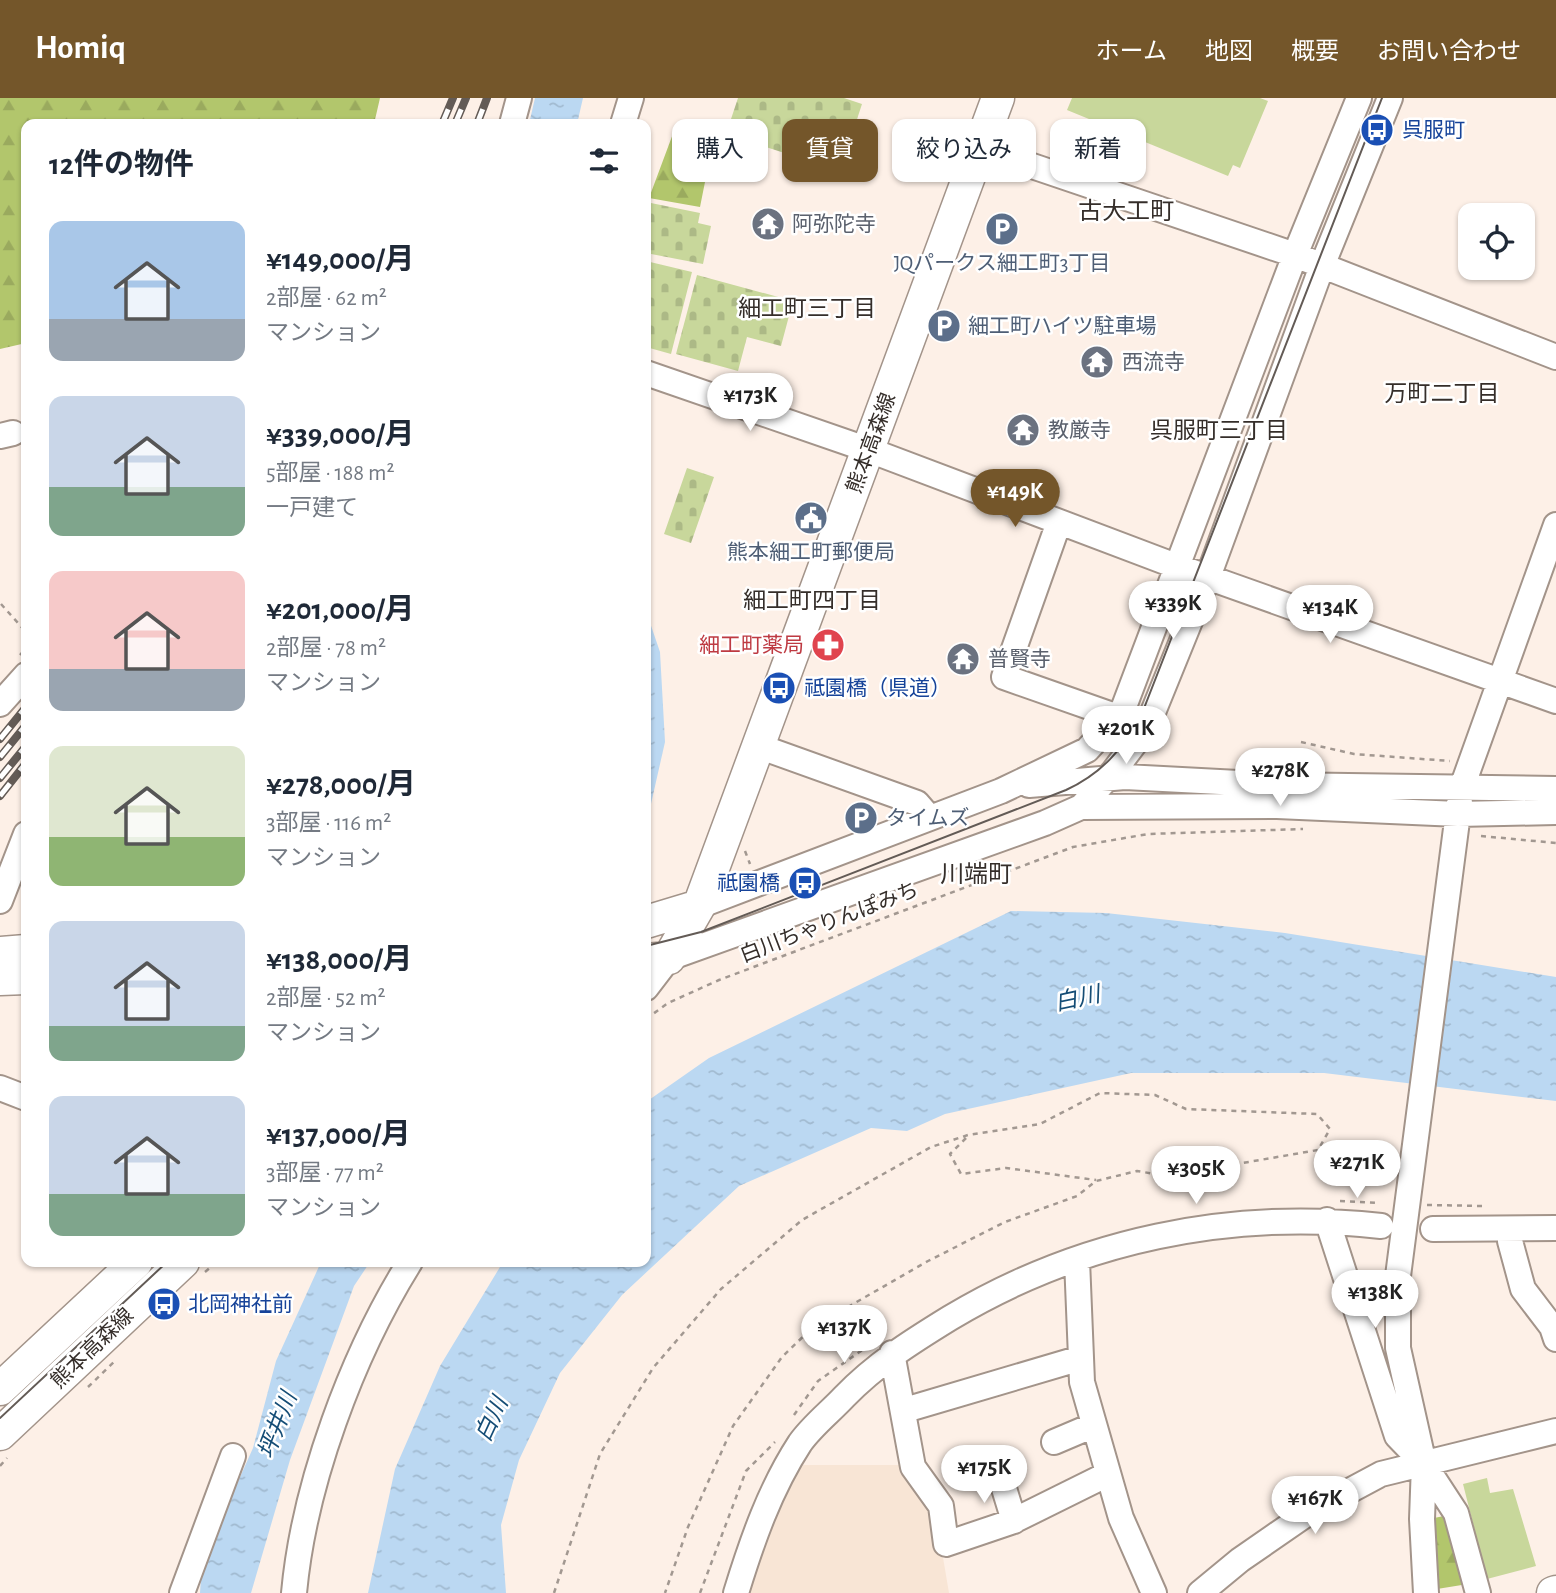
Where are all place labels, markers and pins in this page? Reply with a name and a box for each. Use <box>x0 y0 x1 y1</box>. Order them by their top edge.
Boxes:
bus stop icon: 呉服町 <box>1358 111 1396 149</box>
place label: 呉服町 <box>1402 120 1465 141</box>
temple icon: 阿弥陀寺 <box>749 205 787 243</box>
parking icon: JQパークス細工町3丁目 <box>983 210 1021 248</box>
place label: 阿弥陀寺 <box>792 213 876 235</box>
place label: JQパークス細工町3丁目 <box>894 252 1110 274</box>
parking icon: 細工町ハイツ駐車場 <box>925 307 963 345</box>
place label: 細工町ハイツ駐車場 <box>968 315 1157 337</box>
temple icon: 西流寺 <box>1078 343 1116 381</box>
place label: 西流寺 <box>1122 351 1185 373</box>
pin: ¥173K <box>701 374 799 433</box>
temple icon: 教厳寺 <box>1004 411 1042 449</box>
place label: 教厳寺 <box>1048 419 1111 441</box>
pin: ¥149K <box>966 470 1064 529</box>
public building icon: 熊本細工町郵便局 <box>792 499 830 537</box>
place label: 熊本細工町郵便局 <box>727 541 895 563</box>
pin: ¥339K <box>1124 582 1222 641</box>
pin: ¥134K <box>1281 586 1379 645</box>
pharmacy icon: 細工町薬局 <box>809 626 847 664</box>
place label: 細工町薬局 <box>699 634 804 656</box>
temple icon: 普賢寺 <box>944 640 982 678</box>
place label: 普賢寺 <box>988 648 1051 670</box>
bus stop icon: 祗園橋（県道） <box>760 669 798 707</box>
place label: 祗園橋（県道） <box>804 677 951 699</box>
pin: ¥201K <box>1077 706 1175 766</box>
pin: ¥278K <box>1231 748 1329 808</box>
parking icon: タイムズ <box>842 799 880 837</box>
place label: タイムズ <box>886 806 970 829</box>
bus stop icon: 祗園橋 <box>786 864 824 902</box>
place label: 祗園橋 <box>717 872 780 894</box>
pin: ¥271K <box>1308 1140 1406 1200</box>
pin: ¥305K <box>1147 1146 1245 1206</box>
pin: ¥138K <box>1326 1270 1424 1330</box>
bus stop icon: 北岡神社前 <box>145 1285 183 1323</box>
place label: 北岡神社前 <box>188 1293 293 1315</box>
pin: ¥137K <box>795 1306 893 1365</box>
pin: ¥175K <box>935 1446 1033 1505</box>
pin: ¥167K <box>1266 1476 1364 1536</box>

